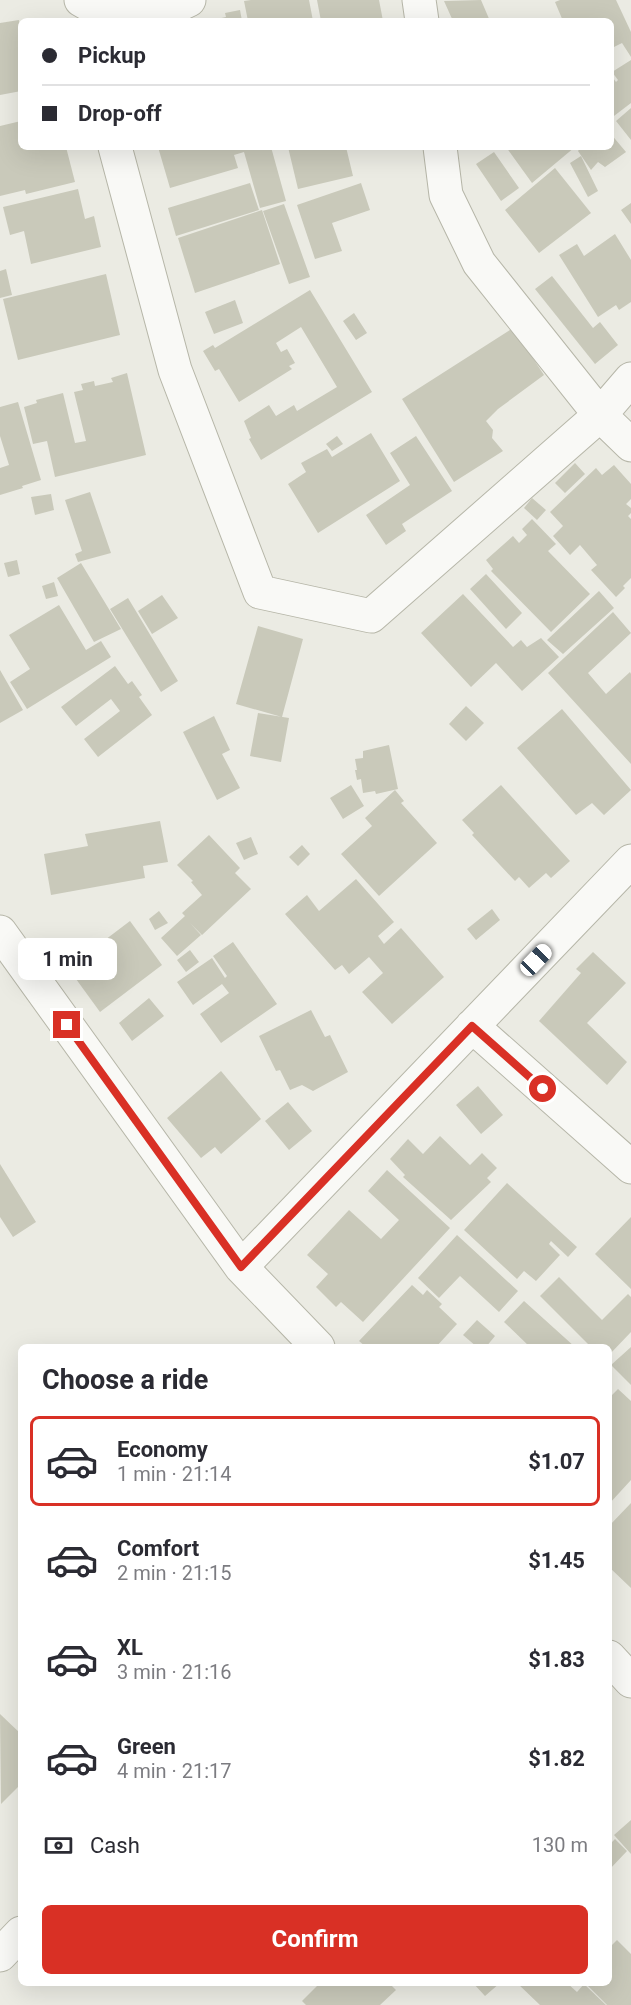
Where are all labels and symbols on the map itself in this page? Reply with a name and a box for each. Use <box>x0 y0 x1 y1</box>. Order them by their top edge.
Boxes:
callout: 1 min <box>17 938 116 980</box>
car <box>517 941 555 979</box>
route end <box>53 1011 80 1038</box>
route start <box>529 1075 556 1102</box>

